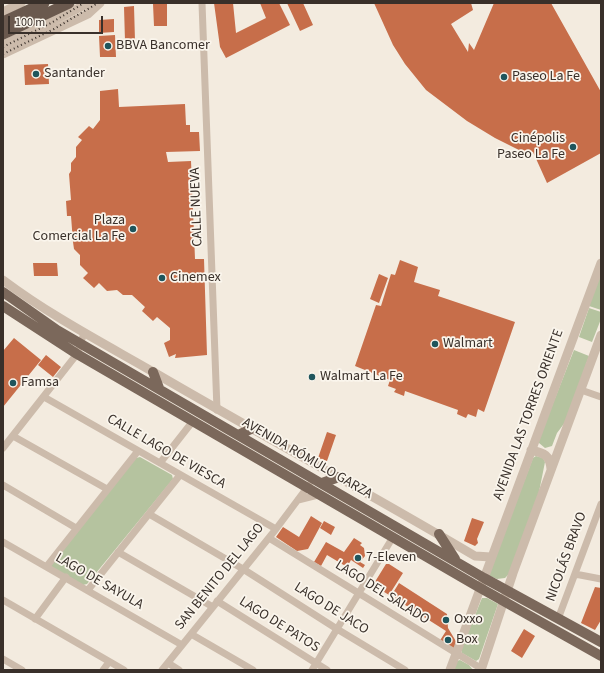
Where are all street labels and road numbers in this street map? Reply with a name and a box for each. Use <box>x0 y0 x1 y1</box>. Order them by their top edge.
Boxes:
street label: CALLE NUEVA <box>187 167 207 247</box>
street label: AVENIDA LAS TORRES ORIENTE <box>490 327 568 503</box>
street label: CALLE LAGO DE VIESCA <box>104 411 228 493</box>
street label: AVENIDA RÓMULO GARZA <box>239 415 375 503</box>
street label: NICOLÁS BRAVO <box>543 510 591 604</box>
street label: SAN BENITO DEL LAGO <box>172 520 268 634</box>
street label: LAGO DE SAYULA <box>52 550 146 614</box>
street label: LAGO DEL SALADO <box>332 557 432 629</box>
street label: LAGO DE JACO <box>291 579 371 639</box>
street label: LAGO DE PATOS <box>236 594 322 656</box>

